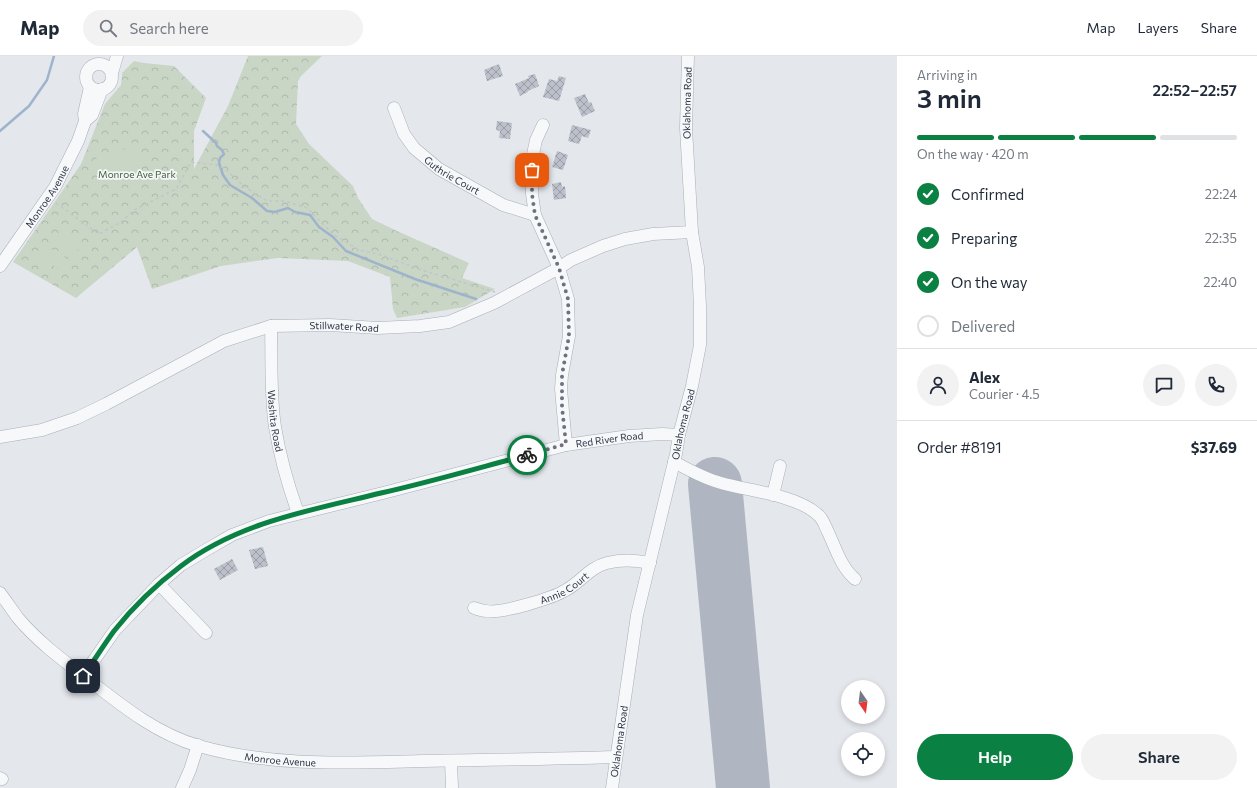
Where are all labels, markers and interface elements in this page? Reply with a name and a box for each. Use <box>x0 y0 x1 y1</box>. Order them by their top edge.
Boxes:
search box <box>83 10 363 46</box>
text: Map <box>20 16 59 39</box>
icon: search <box>97 17 119 39</box>
text: Search here <box>129 19 209 37</box>
text: Map <box>1087 19 1115 36</box>
text: Layers <box>1137 19 1179 36</box>
text: Share <box>1201 19 1237 36</box>
street label: Oklahoma Road <box>680 66 694 139</box>
text: Arriving in <box>917 67 977 83</box>
text: 22:52–22:57 <box>1152 81 1237 99</box>
text: 3 min <box>917 82 982 113</box>
text: On the way · 420 m <box>917 146 1029 162</box>
street label: Guthrie Court <box>422 153 482 197</box>
pin <box>515 153 549 187</box>
icon: bag <box>521 159 543 181</box>
street label: Monroe Avenue <box>23 163 71 230</box>
park label: Monroe Ave Park <box>98 168 176 180</box>
icon: check <box>917 183 939 205</box>
text: Confirmed <box>951 185 1024 203</box>
text: 22:24 <box>1205 186 1237 202</box>
icon: check <box>917 227 939 249</box>
text: Preparing <box>951 229 1017 247</box>
text: 22:35 <box>1205 230 1237 246</box>
icon: check <box>917 271 939 293</box>
text: On the way <box>951 273 1028 291</box>
text: 22:40 <box>1203 274 1237 290</box>
text: Delivered <box>951 317 1015 335</box>
street label: Stillwater Road <box>309 319 379 334</box>
button: person <box>917 364 959 406</box>
button: chat <box>1143 364 1185 406</box>
button: phone <box>1195 364 1237 406</box>
text: Alex <box>969 368 1000 386</box>
text: Courier · 4.5 <box>969 386 1040 402</box>
street label: Oklahoma Road <box>669 387 697 461</box>
street label: Washita Road <box>266 390 286 453</box>
street label: Red River Road <box>575 429 644 450</box>
courier <box>507 435 547 475</box>
text: Order #8191 <box>917 438 1002 456</box>
text: $37.69 <box>1191 438 1237 456</box>
icon: bike <box>516 444 538 466</box>
street label: Annie Court <box>538 569 591 606</box>
pin <box>66 659 100 693</box>
icon: home <box>72 665 94 687</box>
north arrow <box>841 680 885 724</box>
map controls <box>841 680 885 776</box>
street label: Oklahoma Road <box>608 705 630 778</box>
button: locate <box>841 732 885 776</box>
button: Help <box>917 734 1073 780</box>
button: Share <box>1081 734 1237 780</box>
street label: Monroe Avenue <box>244 750 316 768</box>

